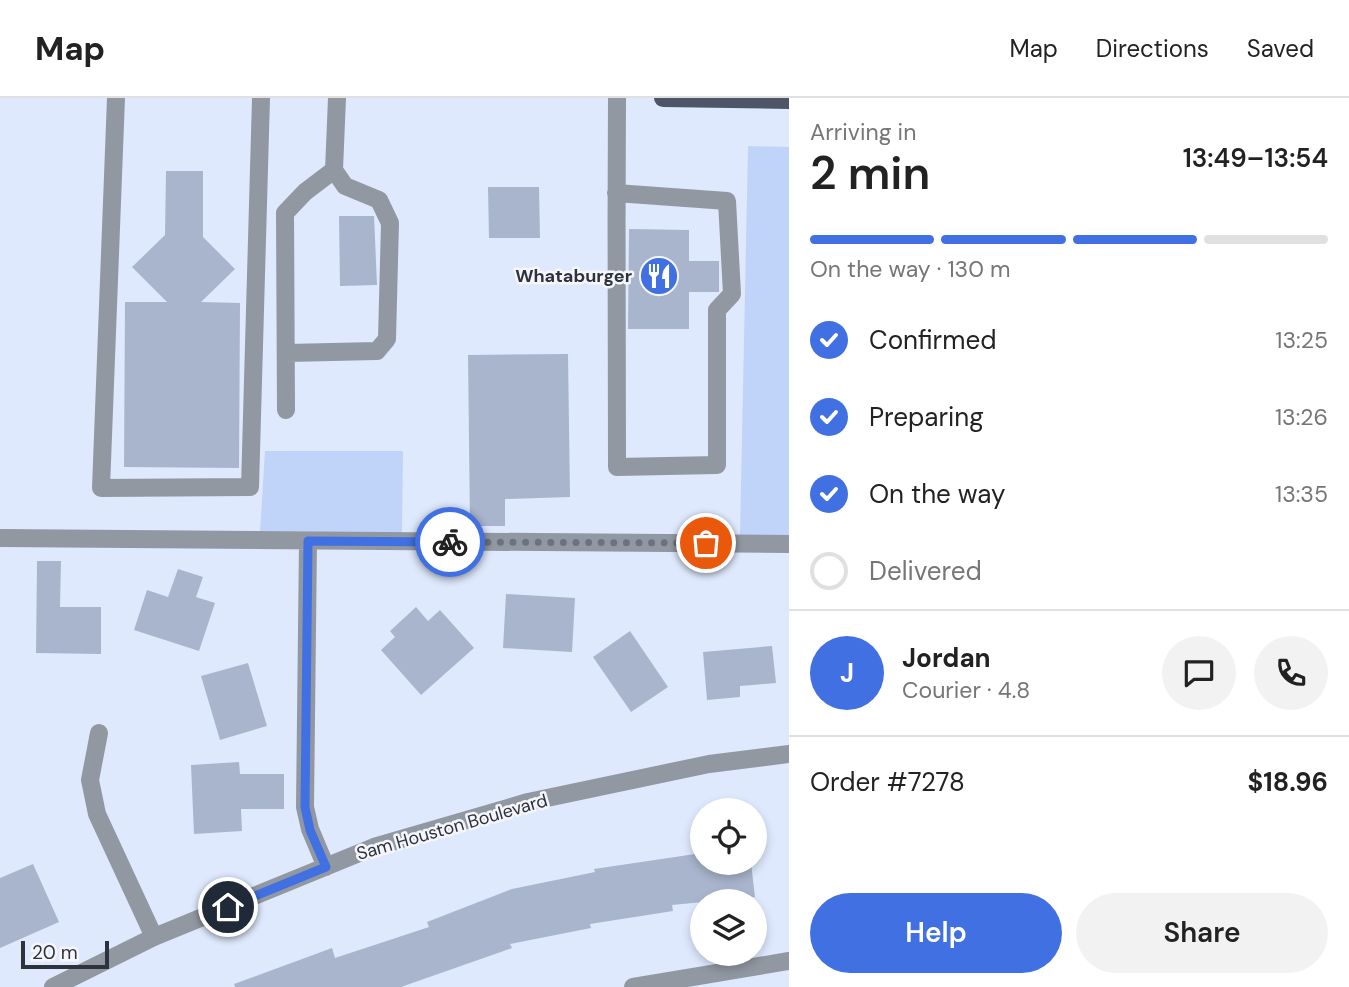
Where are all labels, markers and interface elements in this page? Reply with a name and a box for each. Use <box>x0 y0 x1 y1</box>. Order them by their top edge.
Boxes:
text: Map <box>35 27 105 70</box>
text: Map <box>1010 33 1058 64</box>
text: Directions <box>1096 33 1209 64</box>
text: Saved <box>1247 33 1314 64</box>
text: Arriving in <box>810 117 916 147</box>
text: 13:49–13:54 <box>1183 141 1328 175</box>
text: 2 min <box>810 143 930 203</box>
text: On the way · 130 m <box>810 254 1011 284</box>
restaurant icon: Whataburger <box>638 255 680 297</box>
place label: Whataburger <box>515 264 632 288</box>
icon: check <box>810 321 848 359</box>
text: Confirmed <box>869 323 996 357</box>
text: 13:25 <box>1275 325 1328 355</box>
icon: check <box>810 398 848 436</box>
text: Preparing <box>869 400 984 434</box>
text: 13:26 <box>1275 402 1328 432</box>
icon: check <box>810 475 848 513</box>
text: On the way <box>869 477 1005 511</box>
text: 13:35 <box>1275 479 1328 509</box>
courier <box>415 507 485 577</box>
pin <box>676 513 736 573</box>
icon: bike <box>431 523 469 561</box>
icon: bag <box>687 524 725 562</box>
text: Delivered <box>869 554 982 588</box>
button: chat <box>1162 636 1236 710</box>
button: phone <box>1254 636 1328 710</box>
text: Jordan <box>902 641 991 675</box>
text: J <box>840 656 854 690</box>
text: Courier · 4.8 <box>902 675 1030 705</box>
text: Order #7278 <box>810 765 965 799</box>
text: $18.96 <box>1248 765 1328 799</box>
street label: Sam Houston Boulevard <box>354 788 550 866</box>
map controls <box>690 798 767 966</box>
button: locate <box>690 798 767 875</box>
pin <box>198 877 258 937</box>
icon: home <box>209 888 247 926</box>
button: layers <box>690 889 767 966</box>
button: Help <box>810 893 1062 973</box>
button: Share <box>1076 893 1328 973</box>
scale bar <box>21 938 108 970</box>
text: 20 m <box>32 940 78 965</box>

